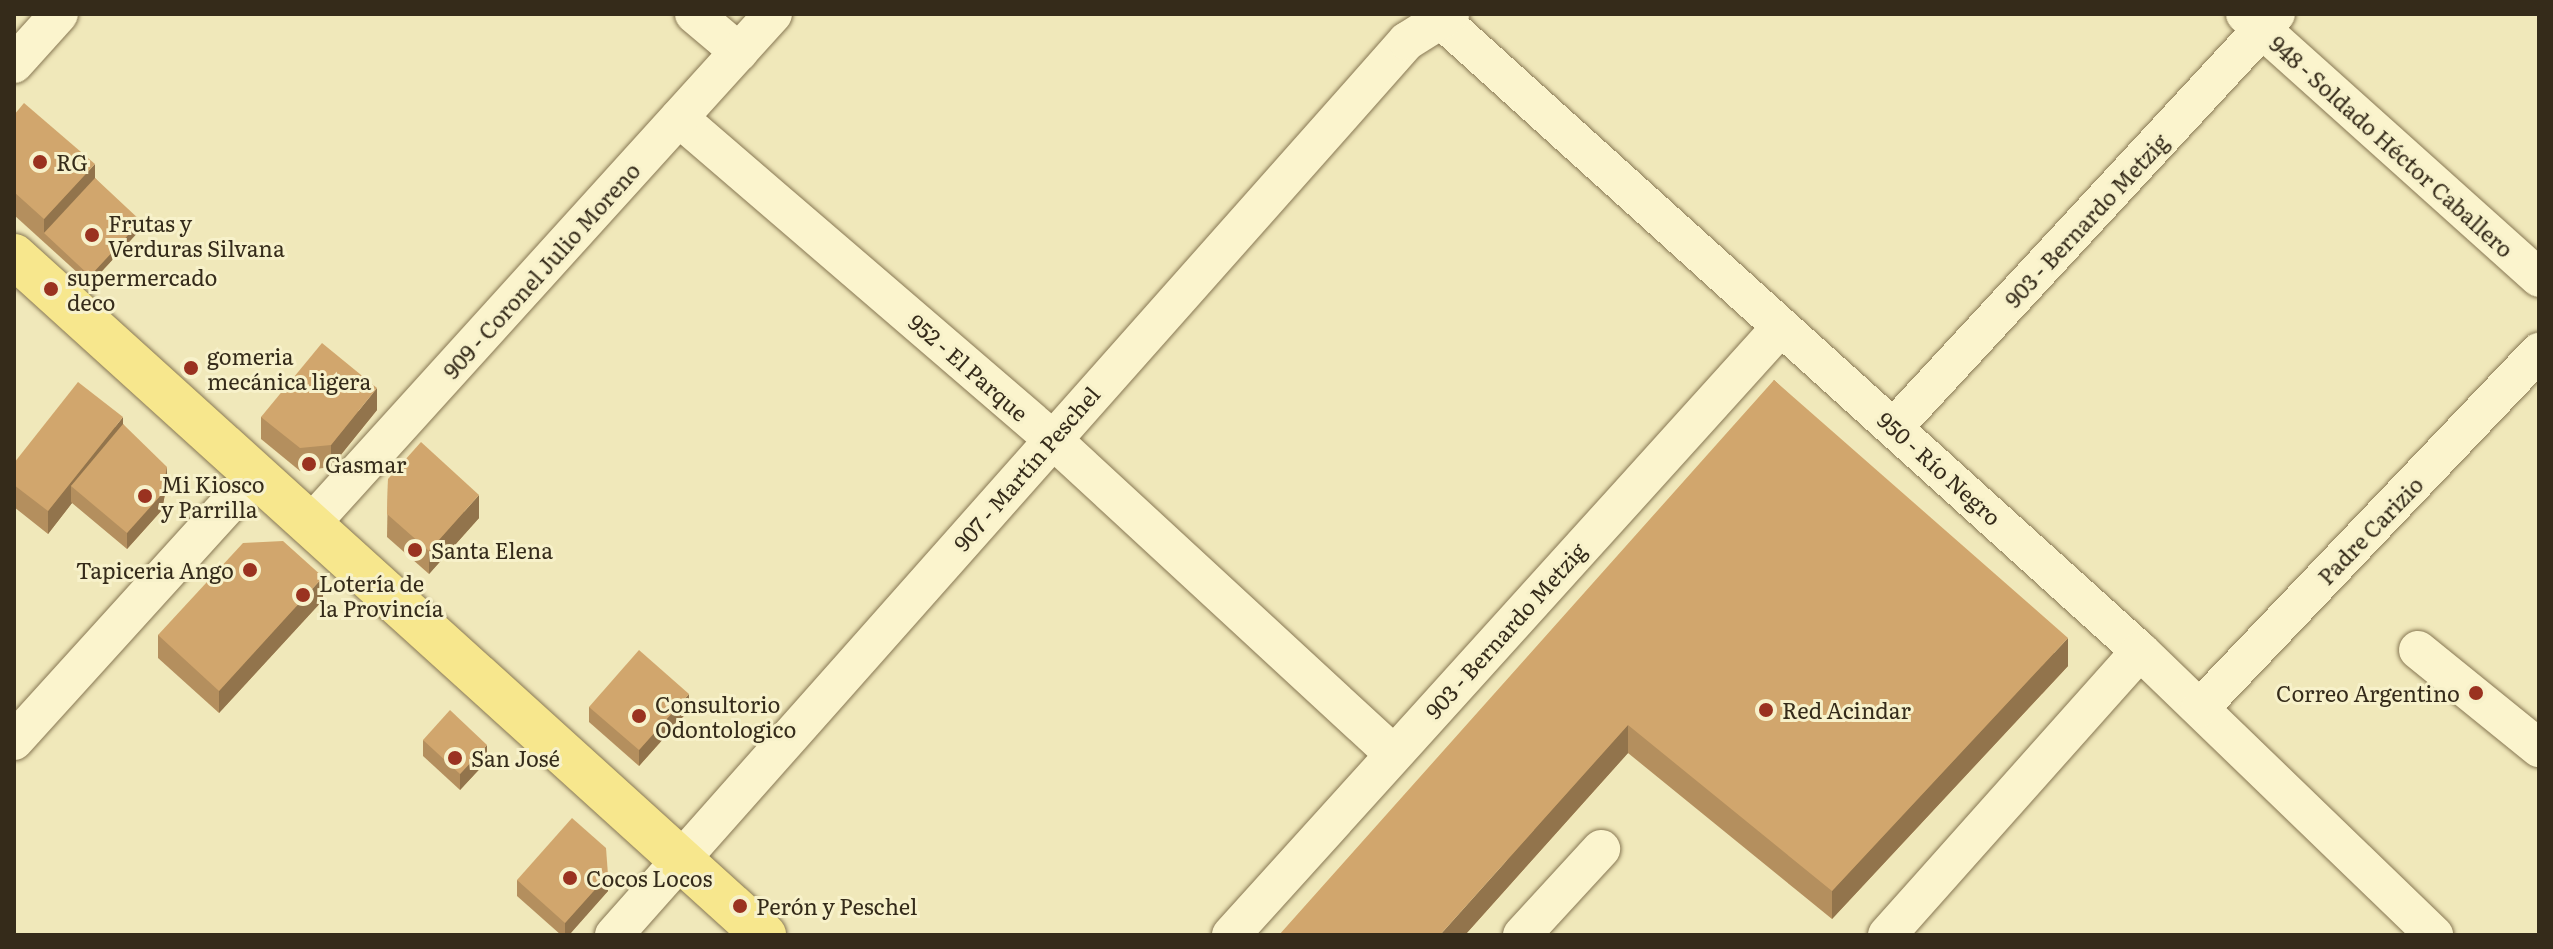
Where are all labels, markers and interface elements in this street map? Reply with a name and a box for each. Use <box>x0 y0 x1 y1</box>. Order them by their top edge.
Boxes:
street label: 948 - Soldado Héctor Caballero <box>2265 30 2519 262</box>
street label: 903 - Bernardo Metzig <box>1999 128 2173 312</box>
place label: RG <box>56 149 88 175</box>
marker: RG <box>31 153 49 171</box>
street label: 909 - Coronel Julio Moreno <box>437 157 645 383</box>
place label: Frutas y Verduras Silvana <box>108 209 285 260</box>
marker: Frutas y Verduras Silvana <box>83 226 101 244</box>
place label: supermercado deco <box>67 263 217 314</box>
marker: supermercado deco <box>42 280 60 298</box>
street label: 952 - El Parque <box>904 308 1034 426</box>
place label: gomeria mecánica ligera <box>207 342 371 394</box>
marker: gomeria mecánica ligera <box>182 359 200 377</box>
street label: 907 - Martín Peschel <box>948 381 1104 555</box>
street label: 950 - Río Negro <box>1873 406 2007 530</box>
place label: Gasmar <box>325 451 406 477</box>
marker: Gasmar <box>300 455 318 473</box>
place label: Mi Kiosco y Parrilla <box>161 470 265 522</box>
street label: Padre Carizio <box>2312 471 2428 589</box>
marker: Mi Kiosco y Parrilla <box>136 487 154 505</box>
place label: Santa Elena <box>431 537 553 563</box>
street label: 903 - Bernardo Metzig <box>1419 537 1591 723</box>
marker: Santa Elena <box>406 541 424 559</box>
place label: Tapiceria Ango <box>76 557 234 583</box>
marker: Tapiceria Ango <box>241 561 259 579</box>
place label: Lotería de la Provincía <box>319 569 444 620</box>
marker: Lotería de la Provincía <box>294 586 312 604</box>
place label: Correo Argentino <box>2276 680 2460 706</box>
marker: Correo Argentino <box>2467 684 2485 702</box>
place label: Consultorio Odontologico <box>655 690 796 742</box>
place label: Red Acindar <box>1782 697 1911 723</box>
marker: Red Acindar <box>1757 701 1775 719</box>
marker: Consultorio Odontologico <box>630 707 648 725</box>
place label: San José <box>471 745 560 771</box>
marker: San José <box>446 749 464 767</box>
place label: Cocos Locos <box>586 865 712 891</box>
marker: Cocos Locos <box>561 869 579 887</box>
place label: Perón y Peschel <box>756 893 917 919</box>
marker: Perón y Peschel <box>731 897 749 915</box>

